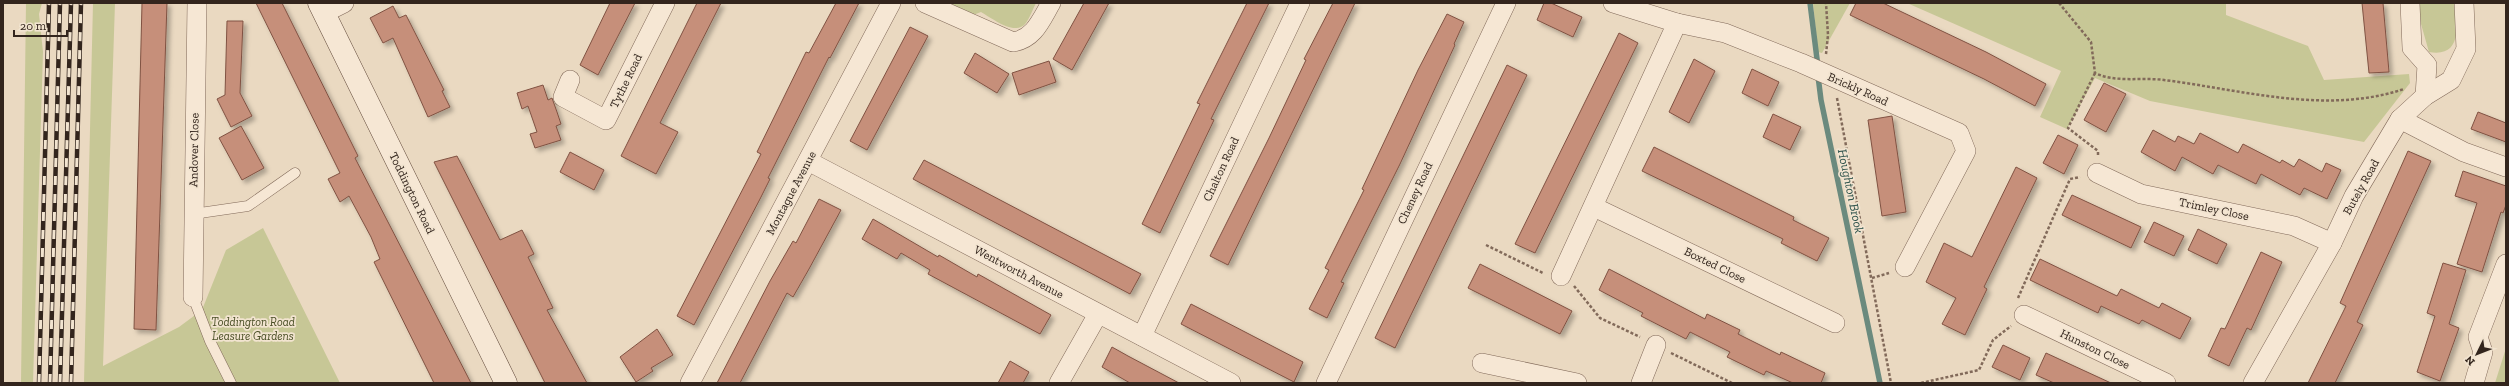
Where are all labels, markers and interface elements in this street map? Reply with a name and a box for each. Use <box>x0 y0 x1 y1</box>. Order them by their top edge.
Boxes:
scale bar <box>14 12 67 38</box>
text: 20 m <box>20 19 47 33</box>
street label: Tythe Road <box>607 51 645 110</box>
street label: Brickly Road <box>1826 69 1891 109</box>
street label: Andover Close <box>186 112 202 187</box>
street label: Chalton Road <box>1200 134 1242 203</box>
water label: Houghton Brook <box>1835 147 1867 235</box>
street label: Montague Avenue <box>763 148 819 237</box>
street label: Toddington Road <box>386 150 438 236</box>
street label: Butely Road <box>2340 156 2382 217</box>
street label: Cheney Road <box>1395 159 1436 226</box>
street label: Trimley Close <box>2178 195 2251 223</box>
street label: Wentworth Avenue <box>972 243 1066 302</box>
street label: Boxted Close <box>1682 244 1748 286</box>
park label: Toddington Road Leasure Gardens <box>211 315 295 343</box>
street label: Hunston Close <box>2058 326 2132 372</box>
north arrow <box>2457 334 2497 374</box>
text: N <box>2462 353 2478 368</box>

